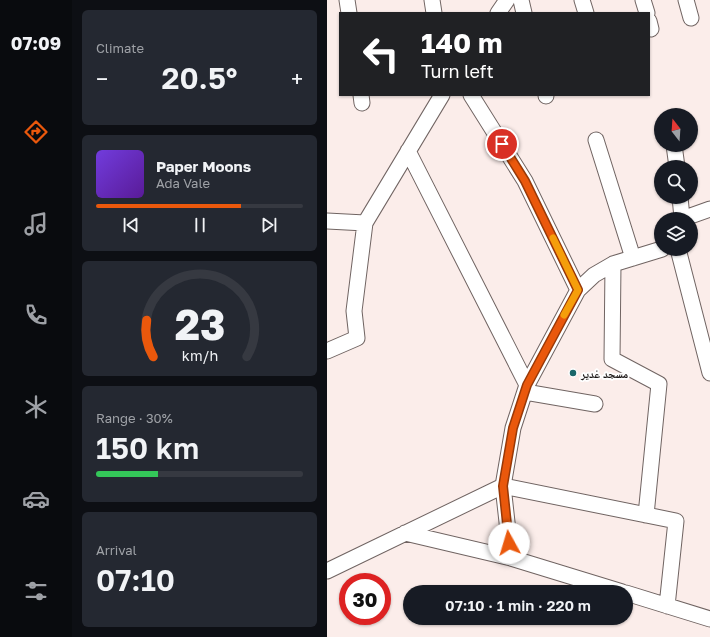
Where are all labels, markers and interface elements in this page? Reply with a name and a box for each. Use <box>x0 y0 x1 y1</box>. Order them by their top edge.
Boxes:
text: 140 m <box>421 26 503 59</box>
icon: left <box>355 28 407 80</box>
text: 07:09 <box>11 32 61 54</box>
text: Climate <box>96 40 144 56</box>
text: 20.5° <box>161 60 238 96</box>
text: Turn left <box>421 60 494 82</box>
text: − <box>96 65 108 92</box>
text: + <box>291 65 303 92</box>
north arrow <box>654 108 698 152</box>
map controls <box>654 108 698 256</box>
icon: directions <box>22 118 50 146</box>
pin <box>485 127 519 161</box>
icon: arrive <box>491 133 513 155</box>
text: Paper Moons <box>156 157 251 175</box>
button: search <box>654 160 698 204</box>
text: Ada Vale <box>156 175 210 191</box>
icon: music <box>22 210 50 238</box>
button: layers <box>654 212 698 256</box>
icon: previous <box>120 214 142 236</box>
icon: pause <box>189 214 211 236</box>
icon: next <box>258 214 280 236</box>
text: 23 <box>174 298 225 348</box>
icon: phone <box>22 301 50 329</box>
text: km/h <box>181 346 218 363</box>
place label: مسجد غدیر <box>580 367 628 381</box>
marker: مسجد غدیر <box>568 368 578 378</box>
icon: climate <box>22 393 50 421</box>
text: Range · 30% <box>96 410 173 426</box>
text: 150 km <box>96 430 199 466</box>
icon: car <box>22 485 50 513</box>
position arrow <box>488 522 530 564</box>
text: Arrival <box>96 542 137 558</box>
text: 07:10 <box>96 562 175 598</box>
speed limit sign: 30 <box>339 573 391 625</box>
icon: filters <box>22 577 50 605</box>
text: 07:10 · 1 min · 220 m <box>445 596 591 614</box>

